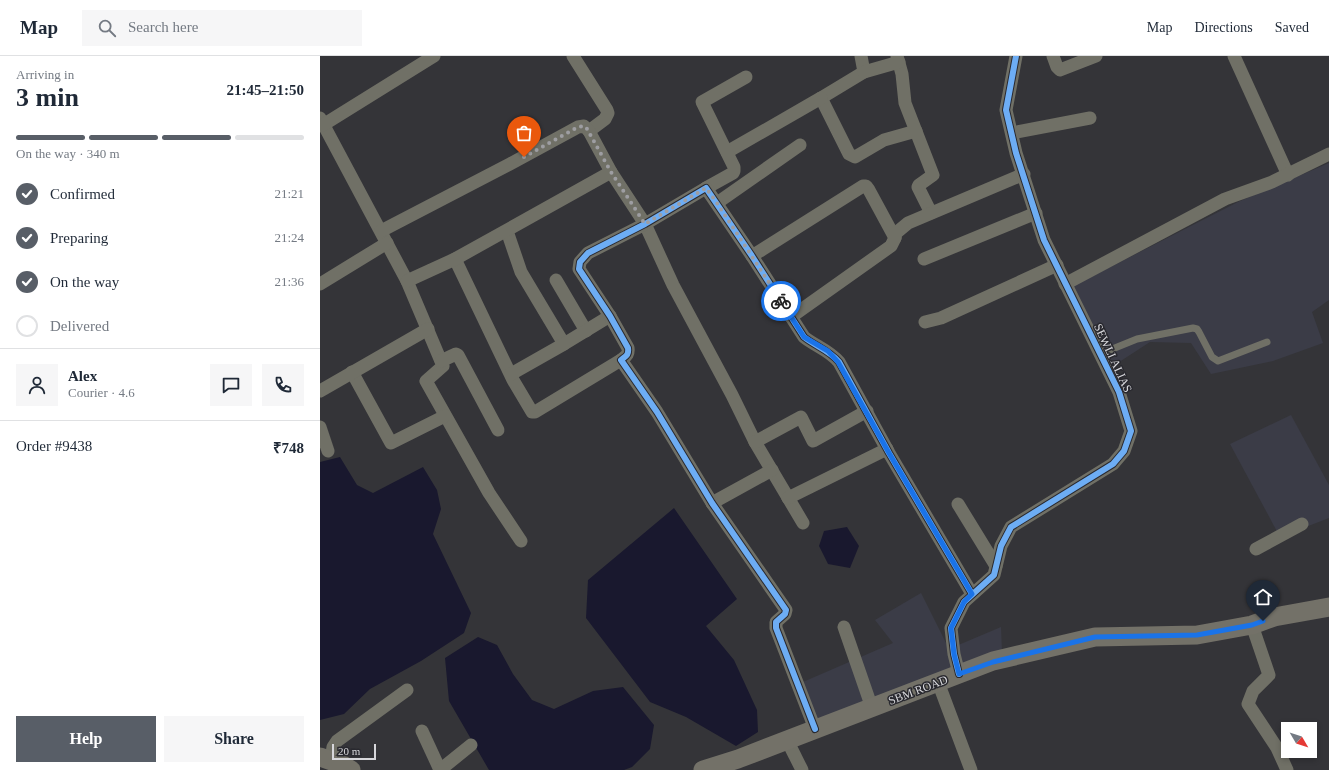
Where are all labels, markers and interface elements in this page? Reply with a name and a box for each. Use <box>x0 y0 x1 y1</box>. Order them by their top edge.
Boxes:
search box <box>82 10 362 46</box>
text: Map <box>20 17 58 38</box>
icon: search <box>96 17 118 39</box>
text: Search here <box>128 19 198 35</box>
text: Map <box>1147 20 1172 35</box>
text: Directions <box>1194 20 1253 35</box>
text: Saved <box>1275 20 1309 35</box>
text: Arriving in <box>16 67 74 82</box>
text: 21:45–21:50 <box>227 82 304 98</box>
text: 3 min <box>16 83 79 112</box>
pin <box>507 116 541 157</box>
icon: bag <box>513 122 535 144</box>
text: On the way · 340 m <box>16 146 120 161</box>
icon: check <box>16 183 38 205</box>
text: Confirmed <box>50 186 115 202</box>
text: 21:21 <box>274 186 304 201</box>
icon: check <box>16 227 38 249</box>
text: Preparing <box>50 230 108 246</box>
text: 21:24 <box>274 230 304 245</box>
icon: check <box>16 271 38 293</box>
text: On the way <box>50 274 119 290</box>
text: 21:36 <box>274 274 304 289</box>
courier <box>761 281 801 321</box>
icon: bike <box>770 290 792 312</box>
text: Delivered <box>50 318 109 334</box>
street label: SEWLI ALIAS <box>1091 321 1135 395</box>
button: person <box>16 364 58 406</box>
button: chat <box>210 364 252 406</box>
button: phone <box>262 364 304 406</box>
text: Alex <box>68 368 97 384</box>
text: Courier · 4.6 <box>68 385 135 400</box>
text: Order #9438 <box>16 438 92 454</box>
text: ₹748 <box>273 440 304 456</box>
pin <box>1246 580 1280 621</box>
icon: home <box>1252 586 1274 608</box>
street label: SBM ROAD <box>886 672 950 708</box>
button: Help <box>16 716 156 762</box>
button: Share <box>164 716 304 762</box>
north arrow <box>1281 722 1317 758</box>
map controls <box>1281 722 1317 758</box>
scale bar <box>332 742 376 761</box>
text: 20 m <box>338 745 360 757</box>

